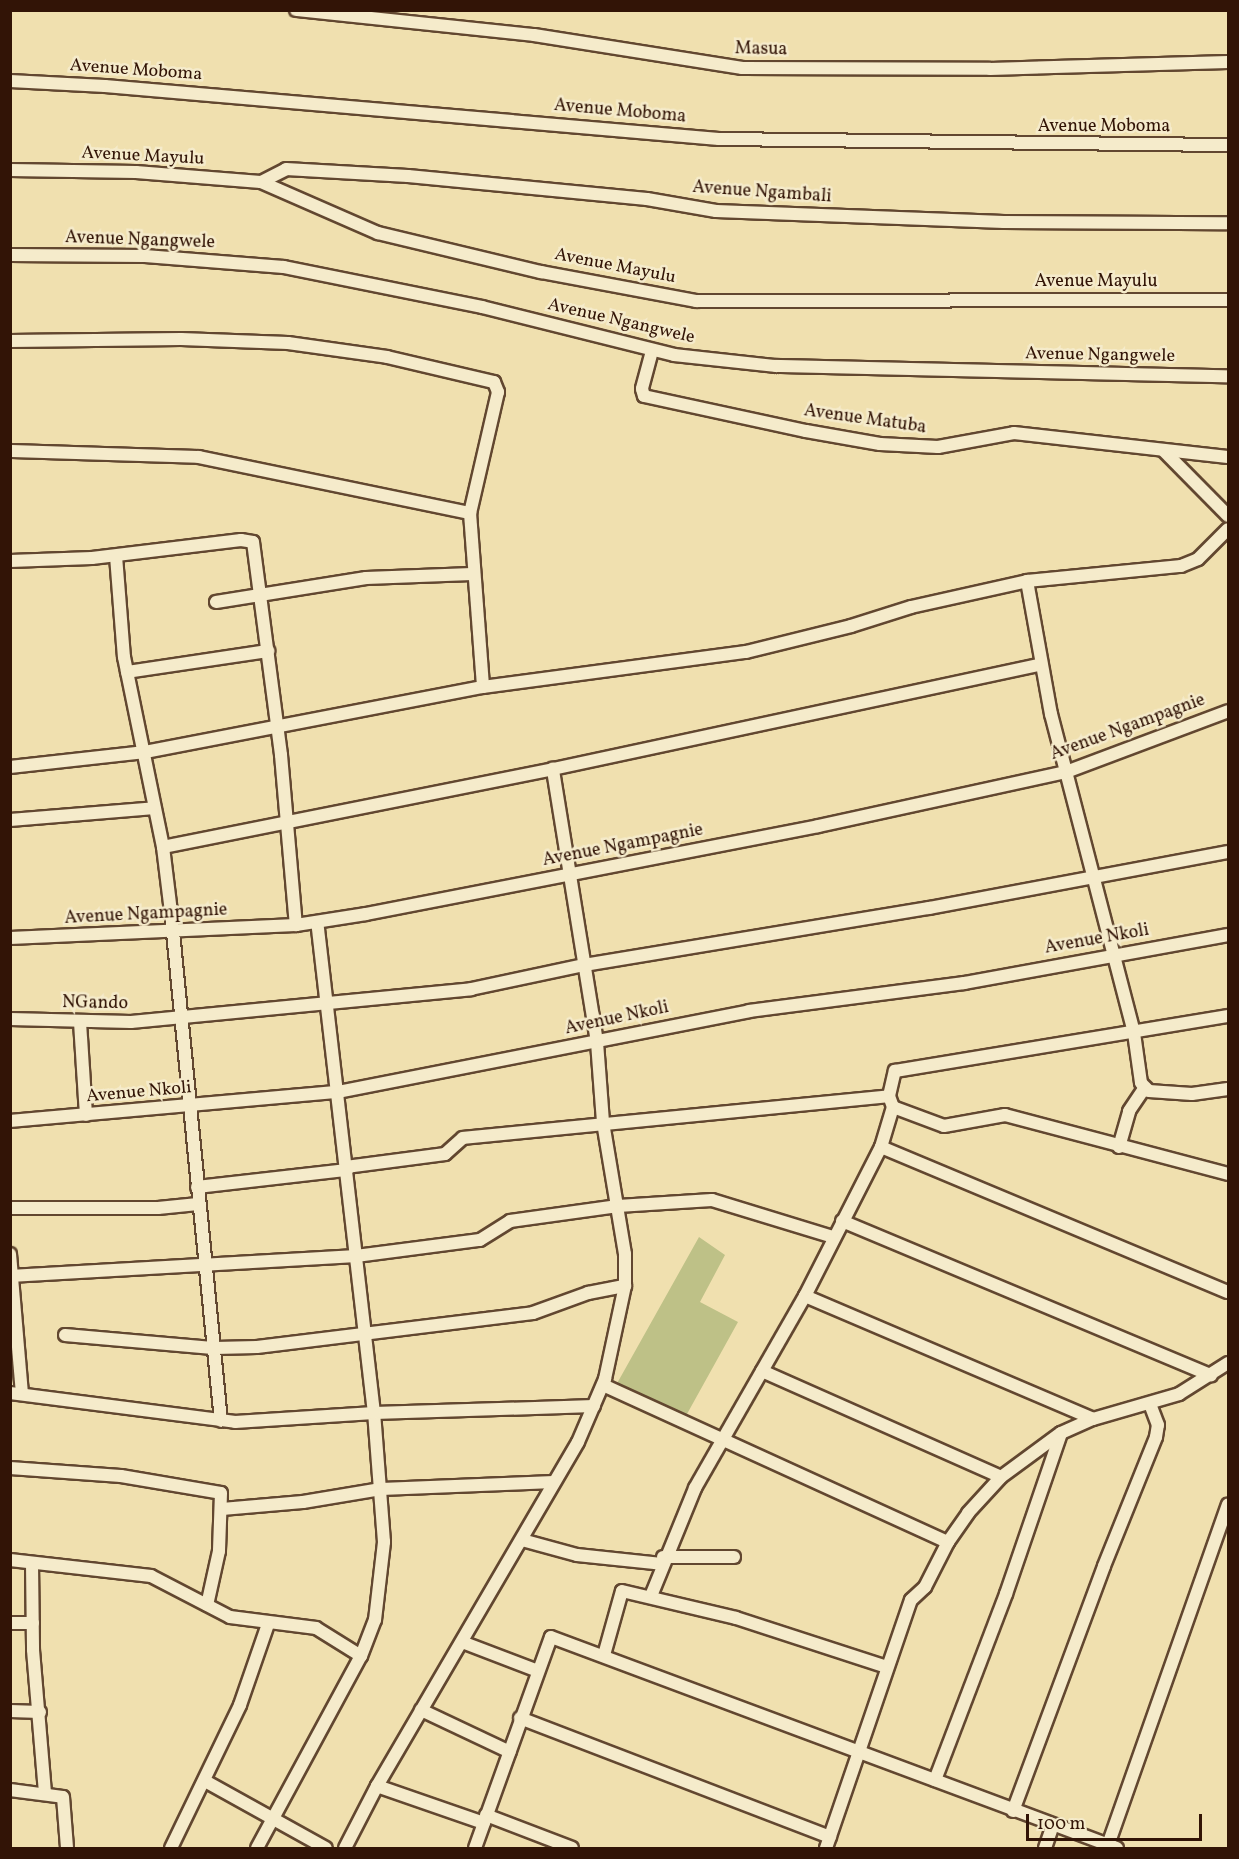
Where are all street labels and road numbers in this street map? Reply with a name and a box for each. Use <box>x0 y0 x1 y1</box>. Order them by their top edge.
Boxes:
street label: Masua <box>735 39 787 61</box>
street label: Avenue Moboma <box>69 56 203 86</box>
street label: Avenue Moboma <box>553 95 687 129</box>
street label: Avenue Moboma <box>1038 116 1170 138</box>
street label: Avenue Mayulu <box>81 143 205 171</box>
street label: Avenue Ngambali <box>692 177 832 209</box>
street label: Avenue Ngangwele <box>65 228 215 254</box>
street label: Avenue Mayulu <box>553 245 677 289</box>
street label: Avenue Mayulu <box>1034 271 1158 293</box>
street label: Avenue Ngangwele <box>545 295 697 349</box>
street label: Avenue Ngangwele <box>1025 344 1175 368</box>
street label: Avenue Matuba <box>802 401 928 439</box>
street label: Avenue Ngampagnie <box>1048 690 1208 766</box>
street label: Avenue Ngampagnie <box>541 820 705 872</box>
street label: Avenue Ngampagnie <box>64 900 228 930</box>
street label: Avenue Nkoli <box>1043 920 1151 960</box>
street label: NGando <box>62 993 128 1015</box>
street label: Avenue Nkoli <box>563 997 671 1041</box>
street label: Avenue Nkoli <box>85 1078 193 1108</box>

